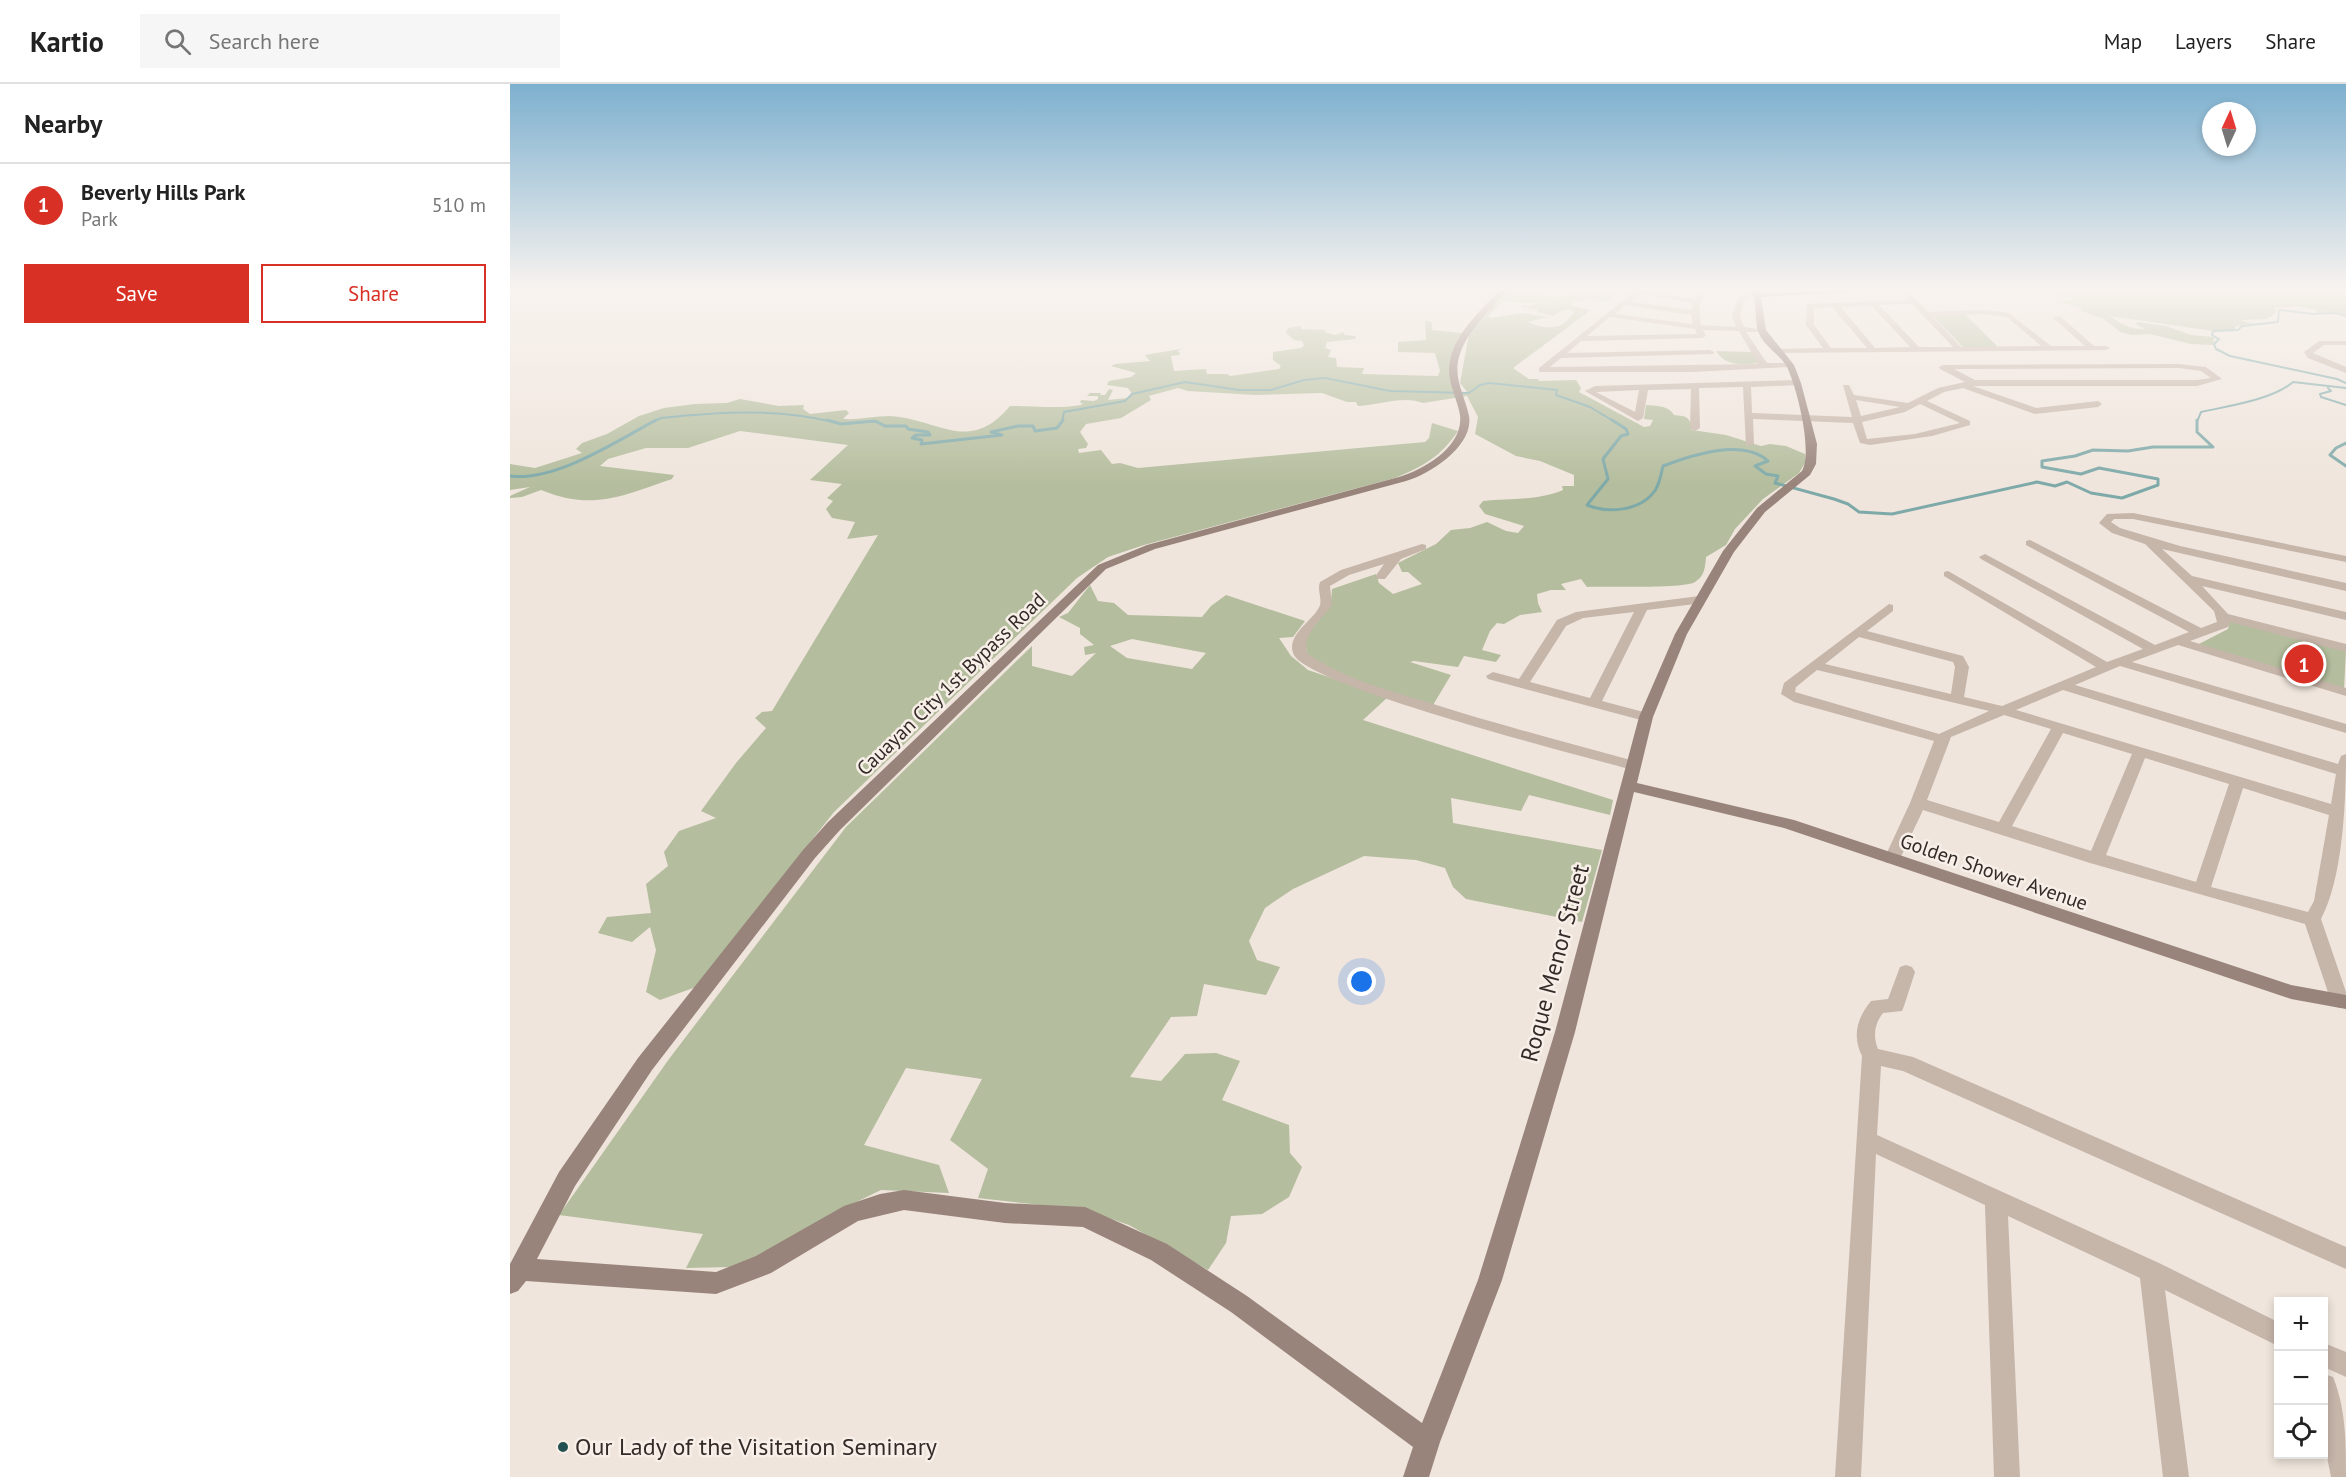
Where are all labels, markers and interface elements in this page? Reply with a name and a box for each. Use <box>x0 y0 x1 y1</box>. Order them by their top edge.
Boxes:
search box <box>140 14 560 68</box>
text: Kartio <box>30 23 104 60</box>
icon: search <box>161 25 194 58</box>
text: Search here <box>209 27 320 55</box>
text: Map <box>2104 28 2142 55</box>
text: Layers <box>2175 28 2232 55</box>
text: Share <box>2265 28 2316 55</box>
north arrow <box>2202 102 2256 156</box>
text: Nearby <box>24 107 102 140</box>
text: Beverly Hills Park <box>81 178 245 206</box>
text: 1 <box>38 192 49 218</box>
text: 510 m <box>432 192 486 218</box>
text: Park <box>81 206 118 232</box>
button: Save <box>24 264 249 323</box>
button: Share <box>261 264 486 323</box>
street label: Cauayan City 1st Bypass Road <box>851 587 1051 781</box>
pin: 1 <box>2284 642 2324 686</box>
street label: Golden Shower Avenue <box>1897 828 2091 916</box>
street label: Roque Menor Street <box>1513 861 1596 1065</box>
your location <box>1347 967 1376 996</box>
map controls <box>2274 1297 2328 1459</box>
button: + <box>2274 1297 2328 1351</box>
button: − <box>2274 1351 2328 1405</box>
button: locate <box>2274 1405 2328 1459</box>
place label: Our Lady of the Visitation Seminary <box>575 1431 937 1462</box>
marker: Our Lady of the Visitation Seminary <box>556 1440 570 1454</box>

